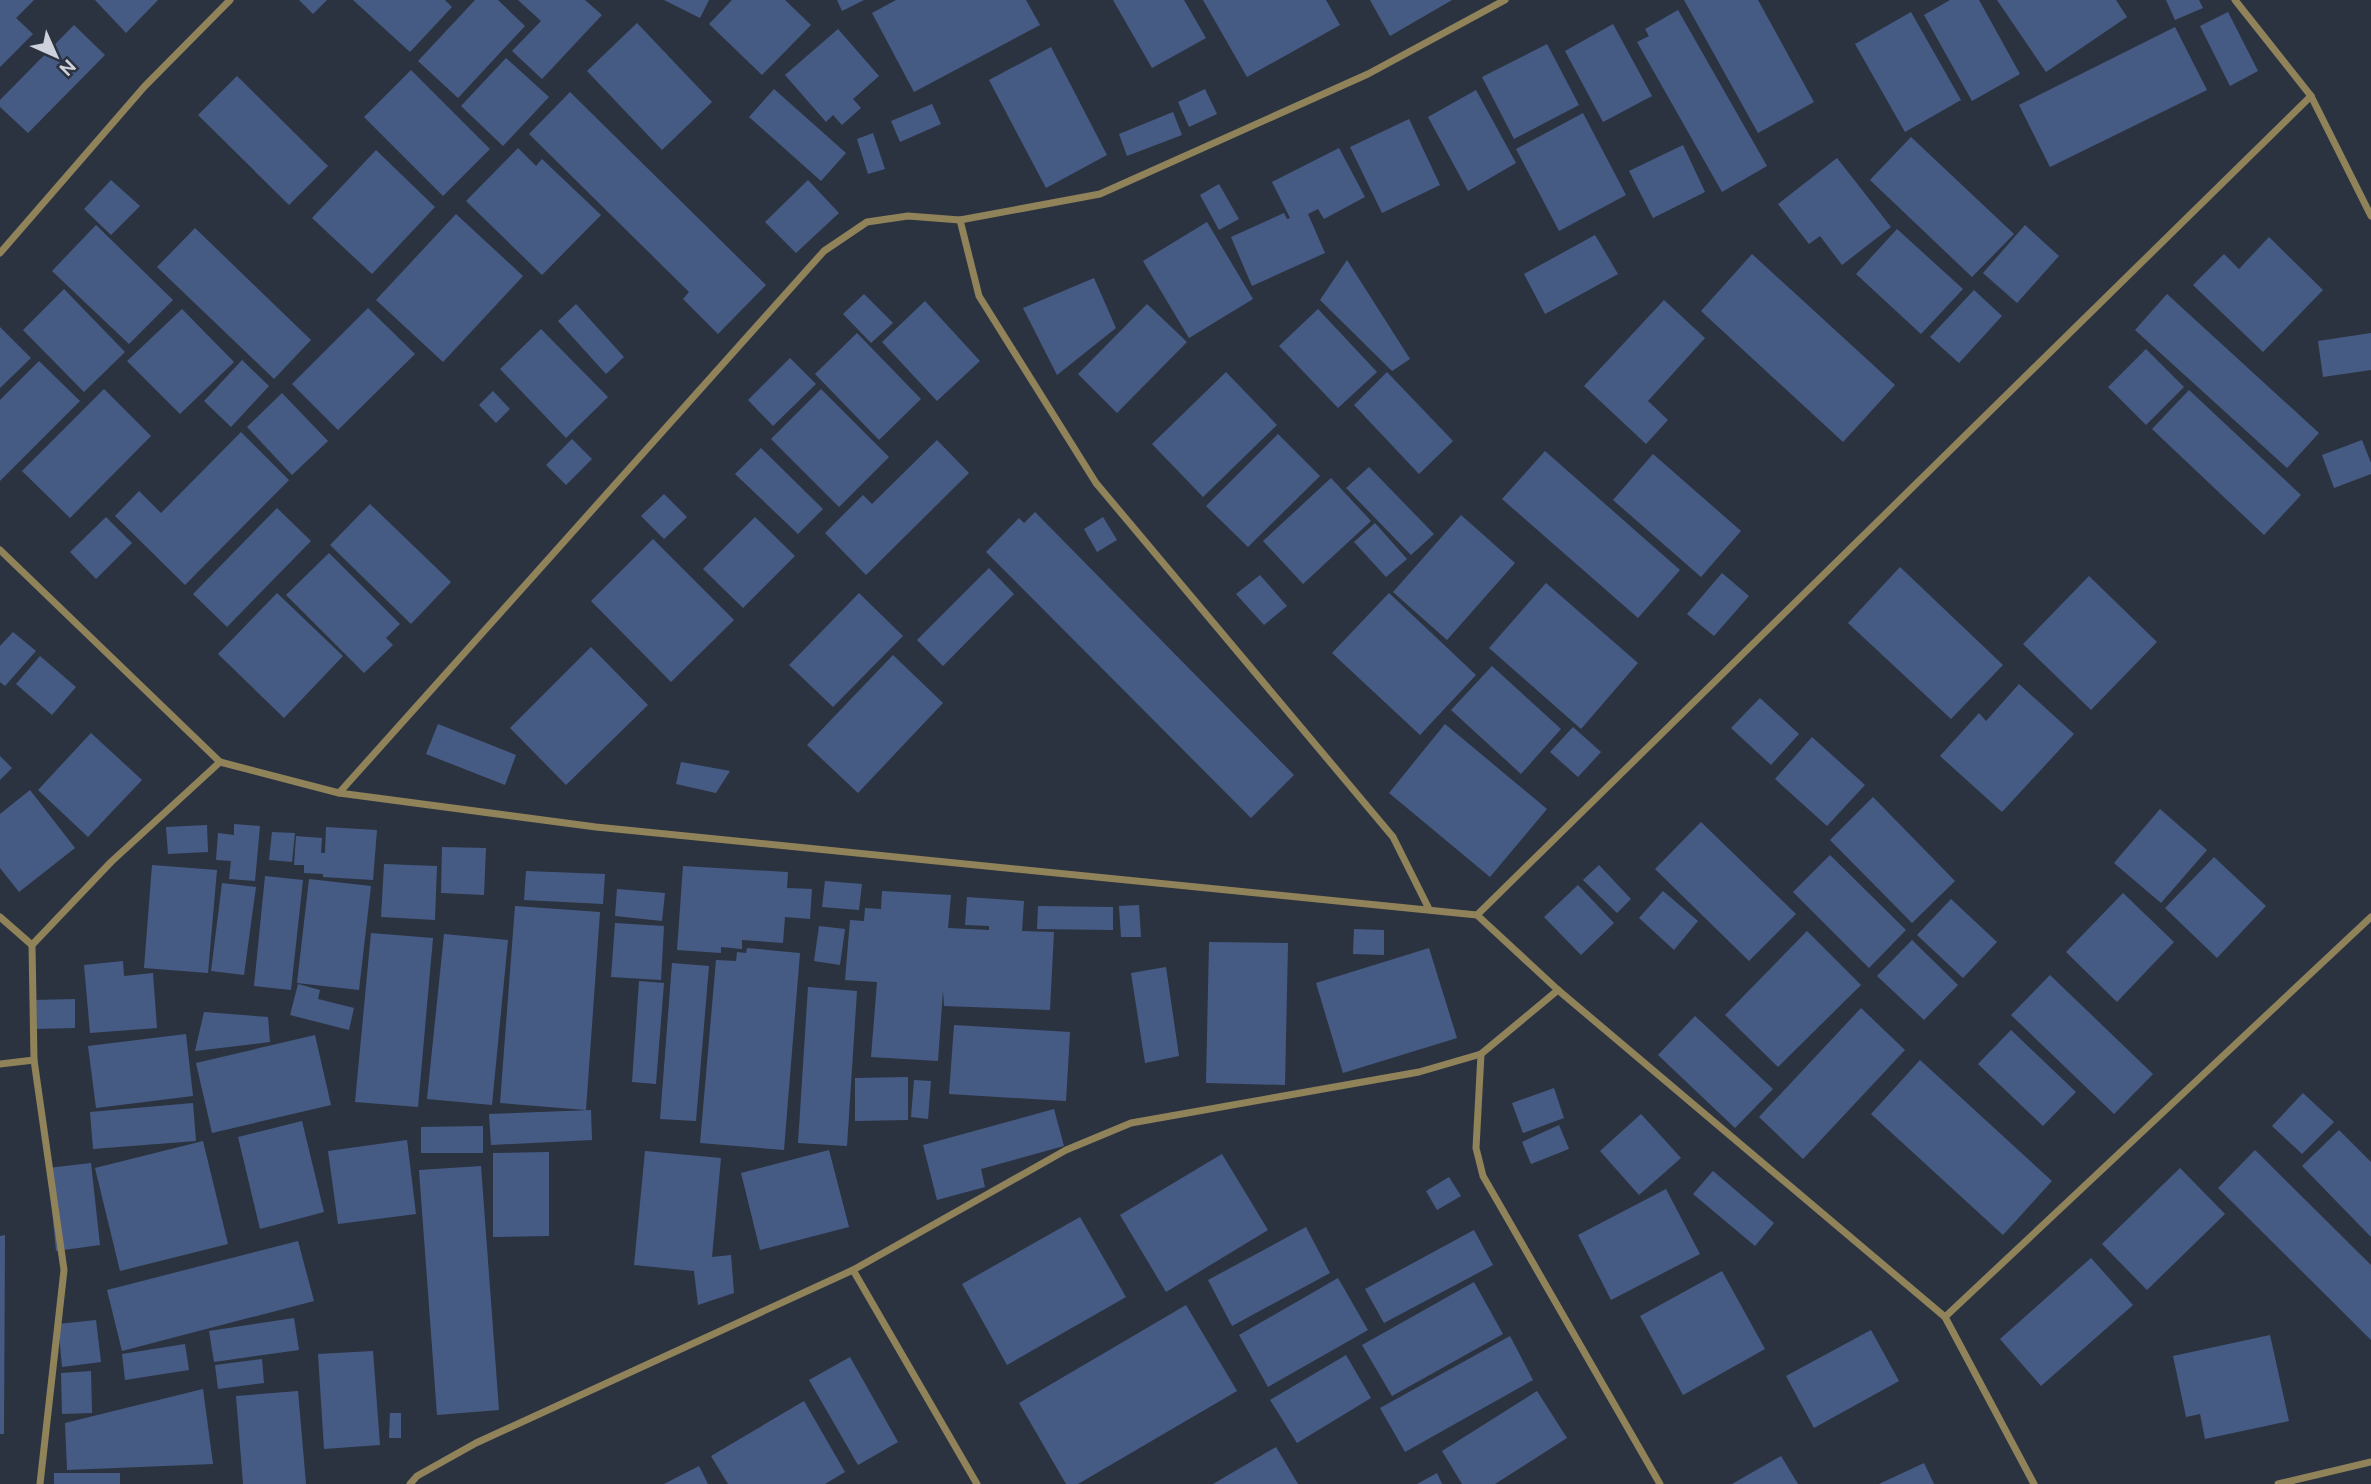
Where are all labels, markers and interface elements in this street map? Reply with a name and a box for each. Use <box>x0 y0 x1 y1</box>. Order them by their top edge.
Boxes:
north arrow <box>21 21 91 91</box>
text: N <box>55 55 81 81</box>

